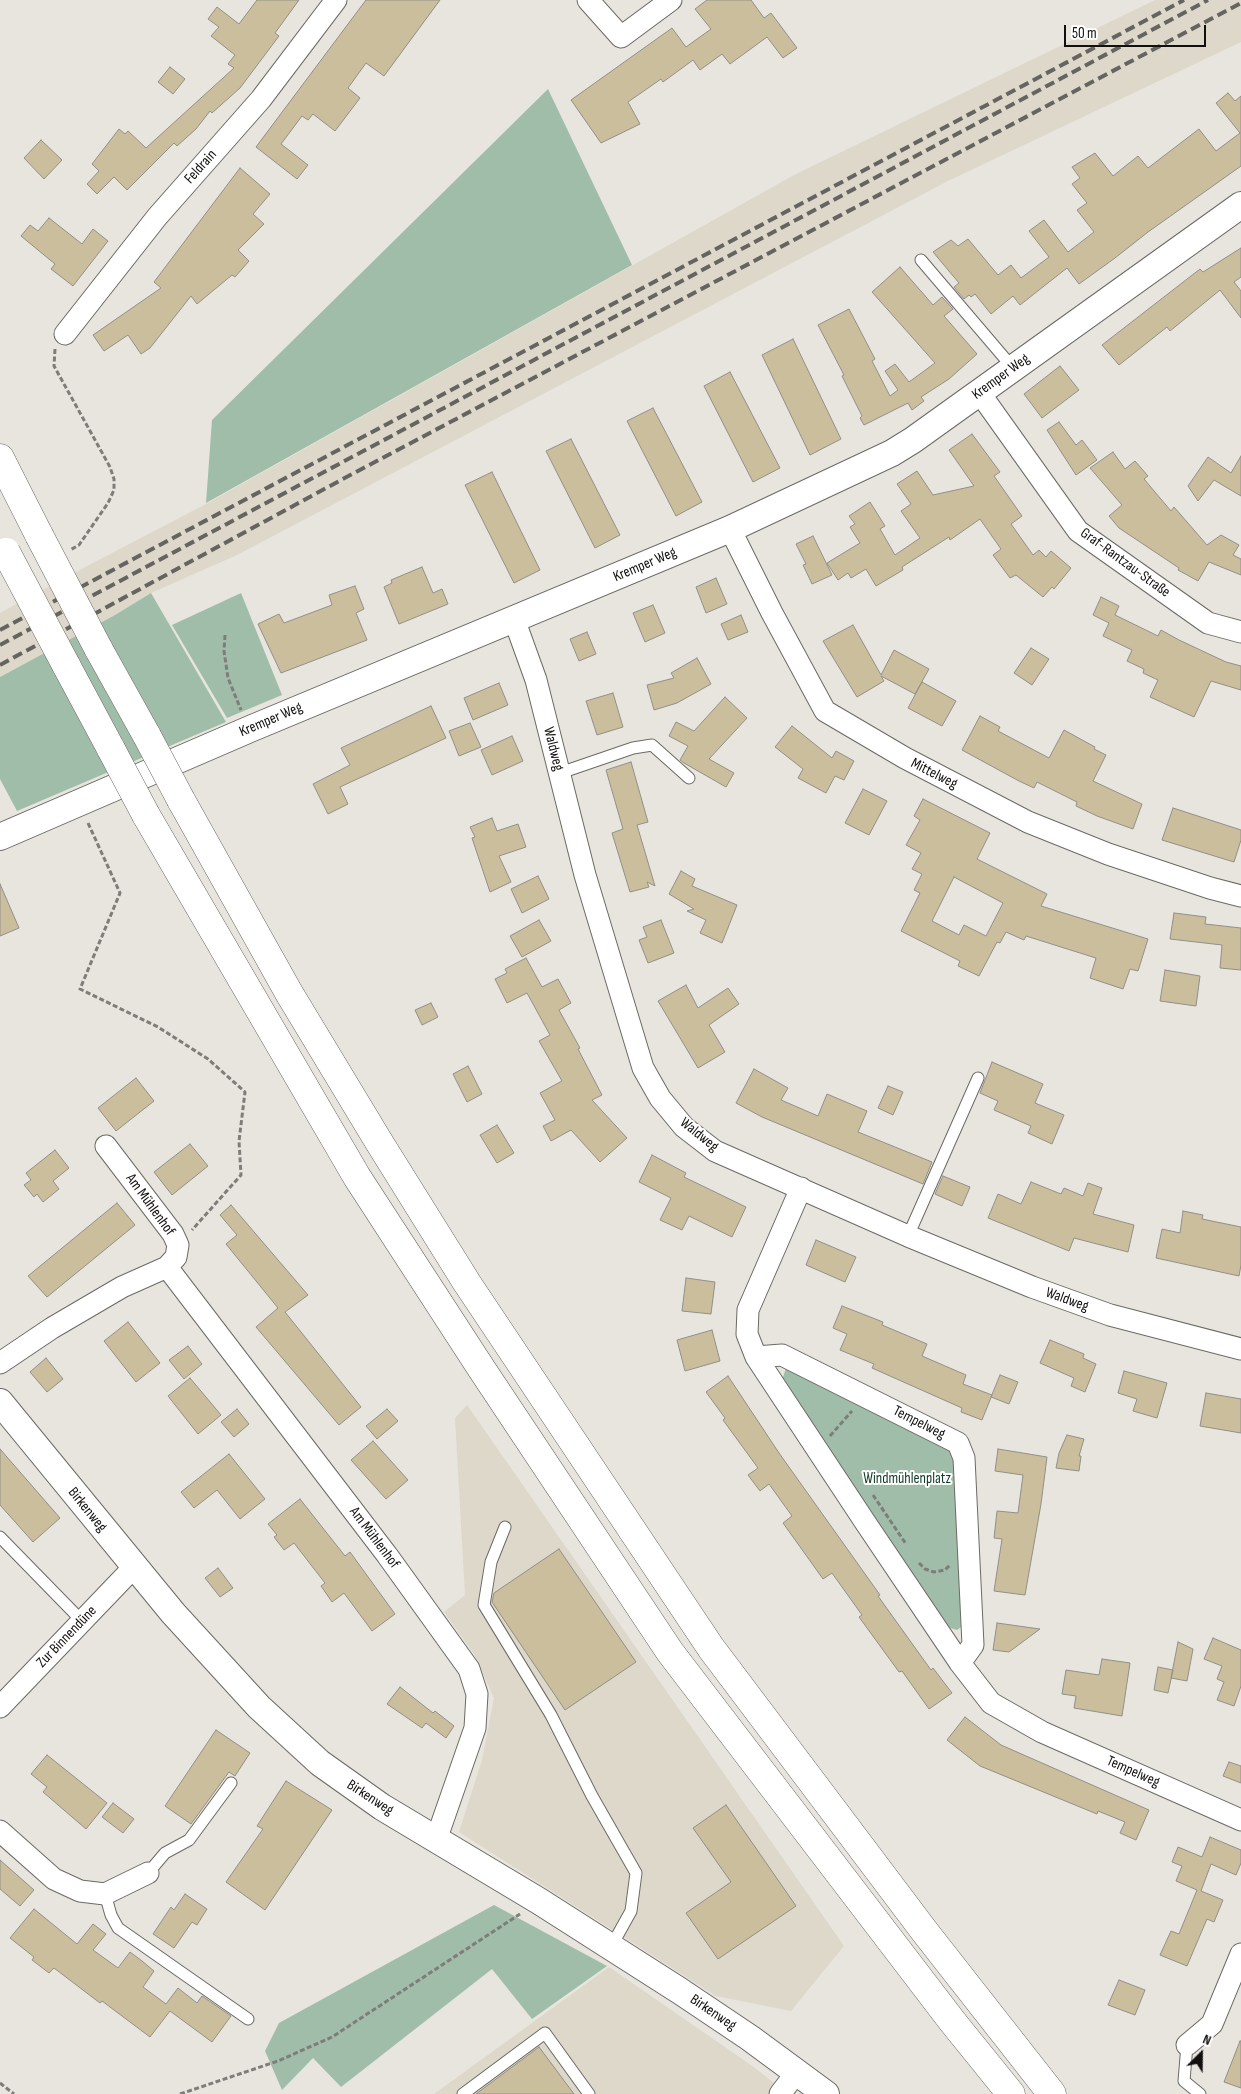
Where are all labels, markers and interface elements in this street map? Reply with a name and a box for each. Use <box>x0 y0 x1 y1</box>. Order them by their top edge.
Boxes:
scale bar <box>1066 15 1208 47</box>
text: 50 m <box>1072 24 1097 43</box>
street label: Feldrain <box>181 146 221 188</box>
street label: Kremper Weg <box>969 350 1033 404</box>
street label: Graf-Rantzau-Straße <box>1077 524 1173 602</box>
street label: Kremper Weg <box>611 544 679 586</box>
street label: Kremper Weg <box>237 699 305 741</box>
street label: Waldweg <box>539 725 567 773</box>
street label: Mittelweg <box>908 755 960 793</box>
street label: Waldweg <box>676 1114 722 1156</box>
street label: Am Mühlenhof <box>121 1170 179 1240</box>
street label: Waldweg <box>1043 1284 1091 1316</box>
street label: Tempelweg <box>890 1402 948 1444</box>
park label: Windmühlenplatz <box>863 1470 951 1488</box>
street label: Birkenweg <box>64 1484 110 1536</box>
street label: Am Mühlenhof <box>345 1504 403 1572</box>
street label: Zur Binnendüne <box>33 1602 101 1672</box>
street label: Tempelweg <box>1104 1752 1162 1792</box>
street label: Birkenweg <box>343 1776 397 1820</box>
street label: Birkenweg <box>686 1991 740 2035</box>
north arrow <box>1176 2029 1226 2079</box>
text: N <box>1200 2030 1214 2049</box>

